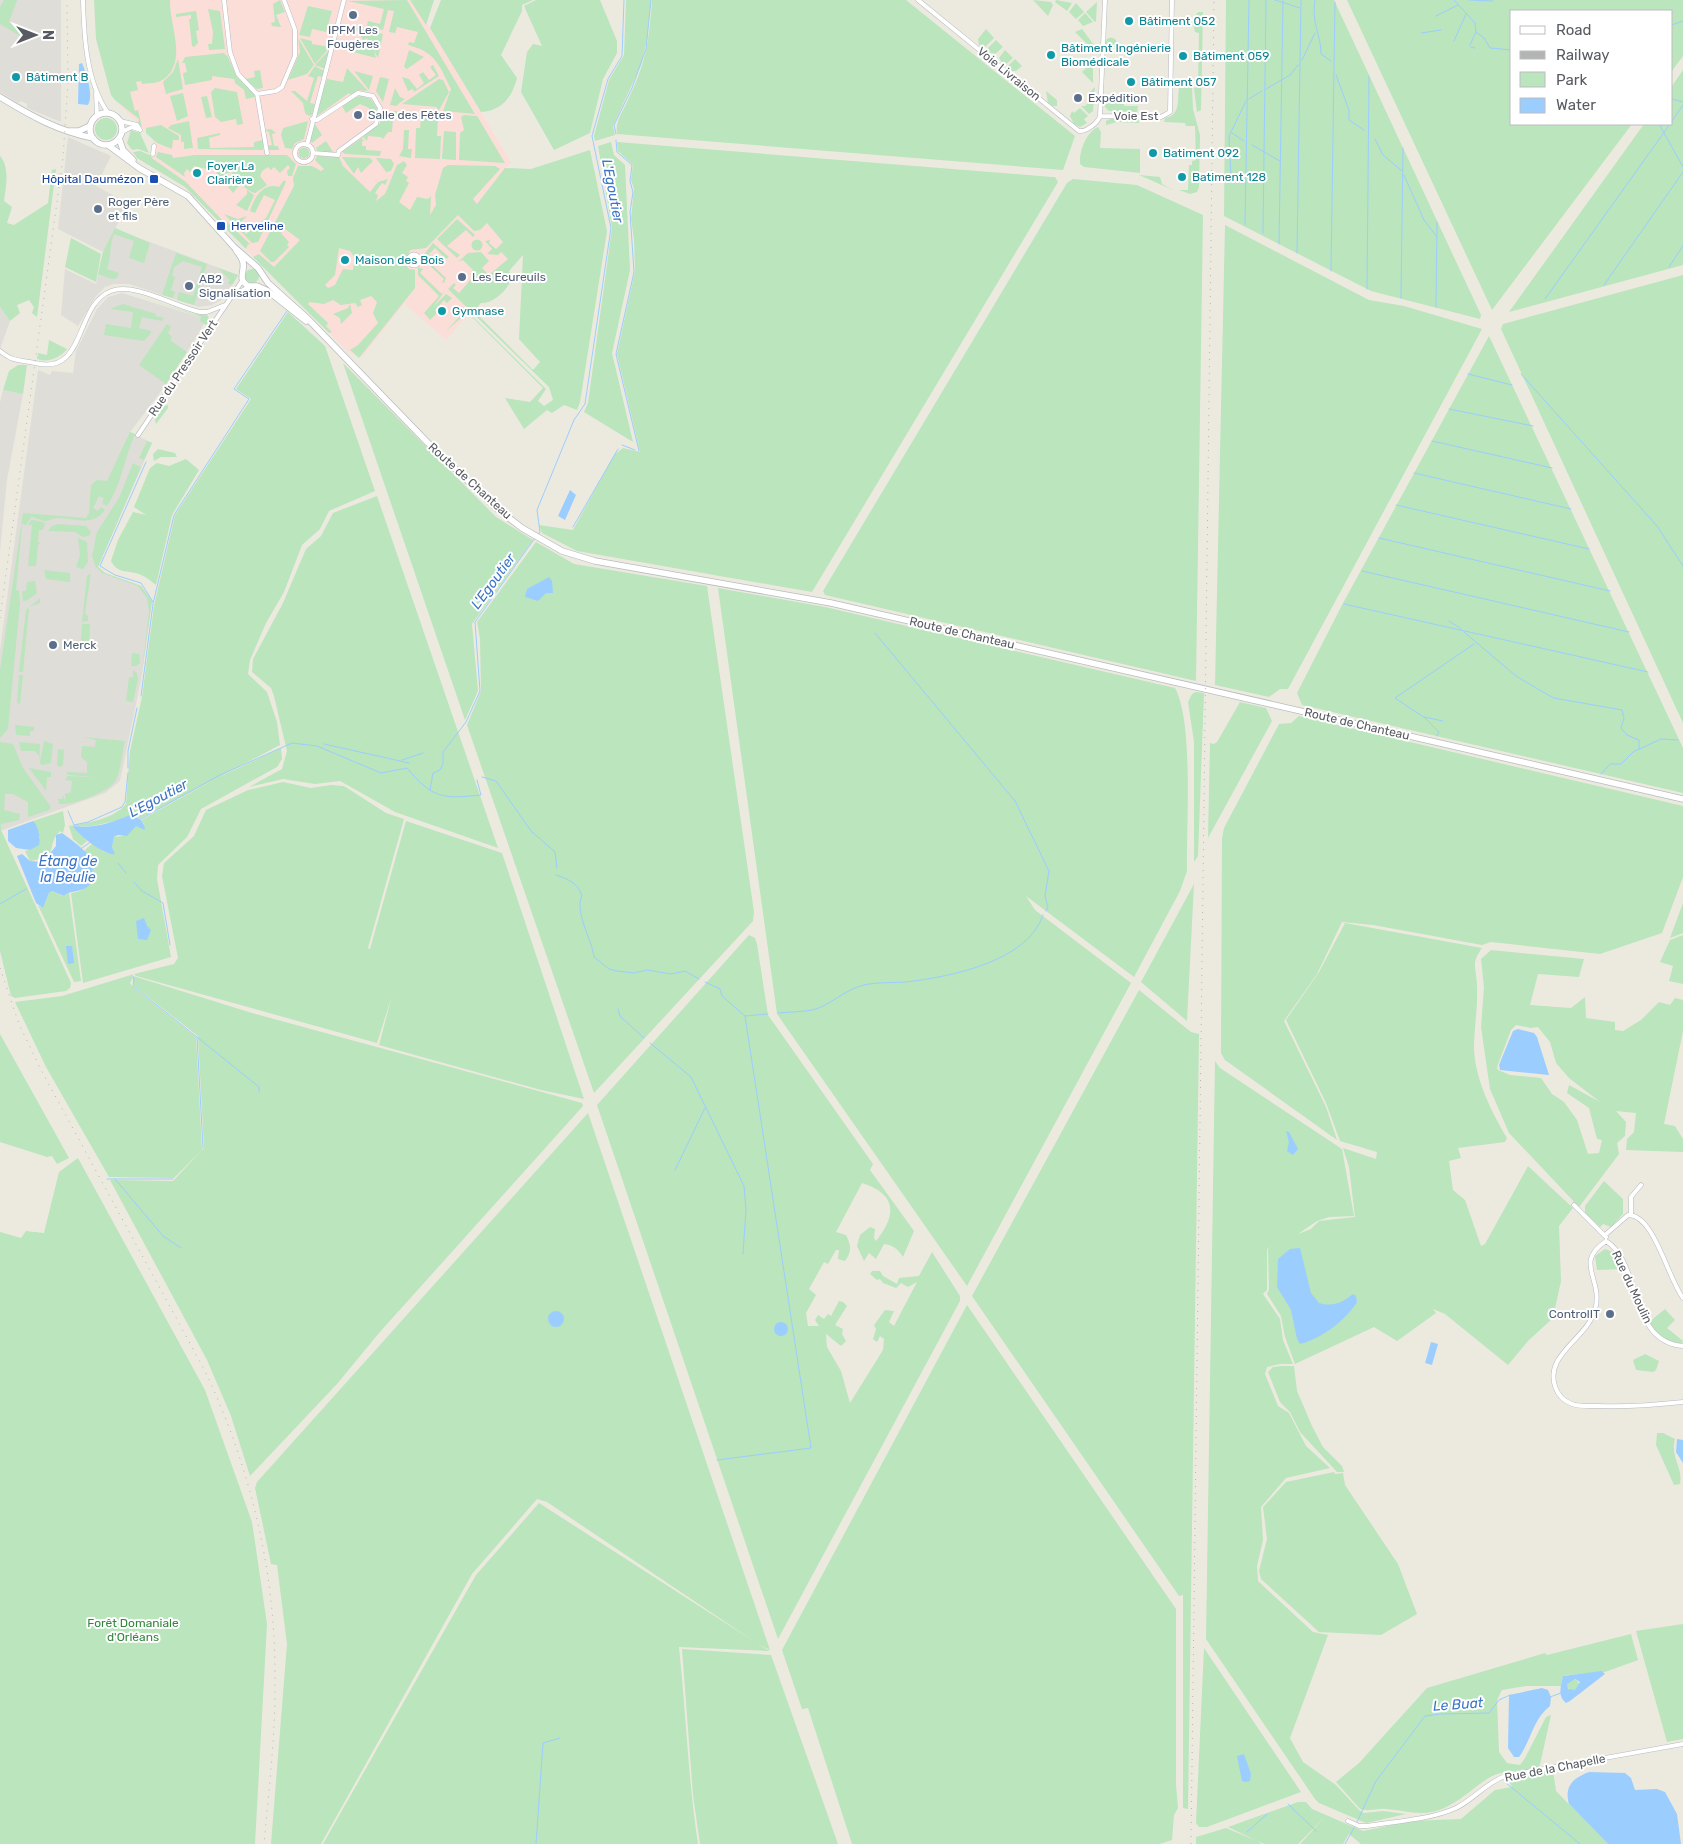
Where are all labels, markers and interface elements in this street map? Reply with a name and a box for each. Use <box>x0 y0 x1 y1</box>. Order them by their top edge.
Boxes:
marker: IPFM Les Fougères <box>347 9 359 21</box>
north arrow <box>10 10 60 60</box>
legend <box>1510 10 1673 125</box>
place label: Bâtiment 052 <box>1139 14 1215 28</box>
marker: Bâtiment 052 <box>1123 15 1135 27</box>
text: Road <box>1556 21 1592 39</box>
place label: IPFM Les Fougères <box>327 23 379 51</box>
text: N <box>39 30 56 40</box>
place label: Bâtiment Ingénierie Biomédicale <box>1061 41 1171 69</box>
street label: Voie Livraison <box>975 44 1043 104</box>
text: Railway <box>1556 46 1610 64</box>
marker: Bâtiment Ingénierie Biomédicale <box>1045 49 1057 61</box>
place label: Bâtiment 059 <box>1193 49 1269 63</box>
marker: Bâtiment 059 <box>1177 50 1189 62</box>
place label: Bâtiment B <box>26 70 88 84</box>
marker: Bâtiment B <box>10 71 22 83</box>
text: Park <box>1556 71 1587 89</box>
place label: Bâtiment 057 <box>1141 75 1216 89</box>
marker: Bâtiment 057 <box>1125 76 1137 88</box>
place label: Expédition <box>1088 91 1147 105</box>
marker: Expédition <box>1072 92 1084 104</box>
text: Water <box>1556 96 1596 114</box>
place label: Salle des Fêtes <box>368 108 452 122</box>
marker: Salle des Fêtes <box>352 109 364 121</box>
street label: Voie Est <box>1114 109 1159 123</box>
place label: Batiment 092 <box>1163 146 1239 160</box>
marker: Batiment 092 <box>1147 147 1159 159</box>
water label: L'Egoutier <box>598 158 627 225</box>
place label: Foyer La Clairière <box>207 159 254 187</box>
marker: Foyer La Clairière <box>191 167 203 179</box>
place label: Batiment 128 <box>1192 170 1266 184</box>
marker: Batiment 128 <box>1176 171 1188 183</box>
place label: Hôpital Daumézon <box>42 172 144 186</box>
marker: Hôpital Daumézon <box>148 173 160 185</box>
place label: Roger Père et fils <box>108 195 170 223</box>
marker: Roger Père et fils <box>92 203 104 215</box>
place label: Herveline <box>231 219 284 233</box>
marker: Herveline <box>215 220 227 232</box>
place label: Maison des Bois <box>355 253 444 267</box>
marker: Maison des Bois <box>339 254 351 266</box>
place label: Les Ecureuils <box>472 270 546 284</box>
marker: Les Ecureuils <box>456 271 468 283</box>
place label: AB2 Signalisation <box>199 272 271 300</box>
marker: AB2 Signalisation <box>183 280 195 292</box>
place label: Gymnase <box>452 304 504 318</box>
marker: Gymnase <box>436 305 448 317</box>
street label: Rue du Pressoir Vert <box>146 317 221 419</box>
street label: Route de Chanteau <box>425 440 515 522</box>
water label: L'Egoutier <box>468 550 520 612</box>
street label: Route de Chanteau <box>908 614 1016 652</box>
place label: Merck <box>63 638 97 652</box>
marker: Merck <box>47 639 59 651</box>
street label: Route de Chanteau <box>1303 705 1411 743</box>
water label: L'Egoutier <box>126 776 191 821</box>
water label: Étang de la Beulie <box>39 852 97 886</box>
street label: Rue du Moulin <box>1609 1248 1655 1326</box>
place label: ControlIT <box>1549 1307 1600 1321</box>
marker: ControlIT <box>1604 1308 1616 1320</box>
park label: Forêt Domaniale d'Orléans <box>87 1616 179 1644</box>
water label: Le Buat <box>1432 1694 1484 1715</box>
street label: Rue de la Chapelle <box>1503 1751 1607 1785</box>

